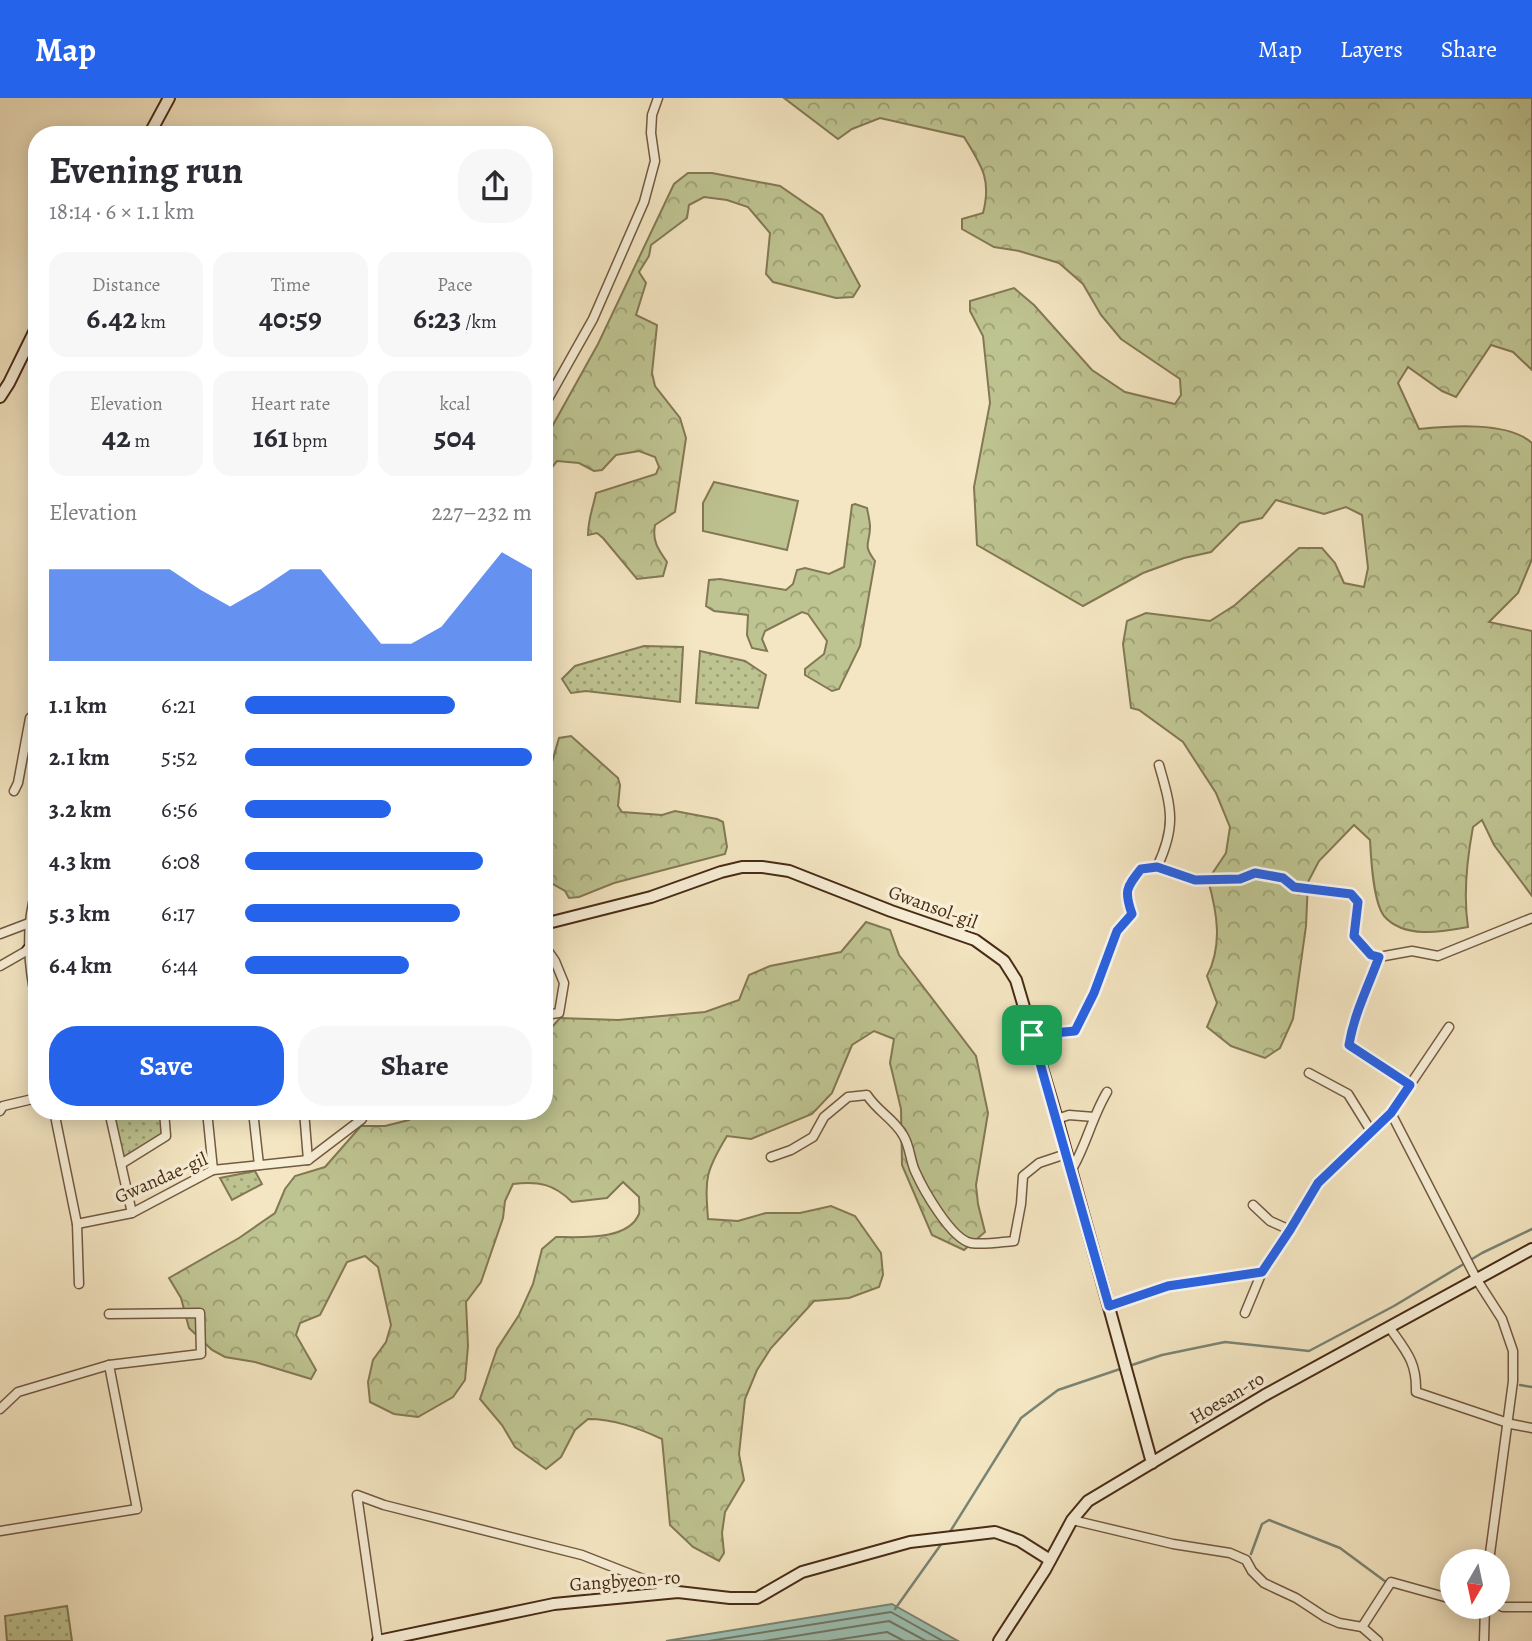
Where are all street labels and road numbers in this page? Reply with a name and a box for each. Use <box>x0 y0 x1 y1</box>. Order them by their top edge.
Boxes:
street label: Gwansol-gil <box>885 879 982 935</box>
street label: Gwandae-gil <box>111 1146 212 1210</box>
street label: Hoesan-ro <box>1185 1366 1269 1430</box>
street label: Gangbyeon-ro <box>569 1564 681 1598</box>

